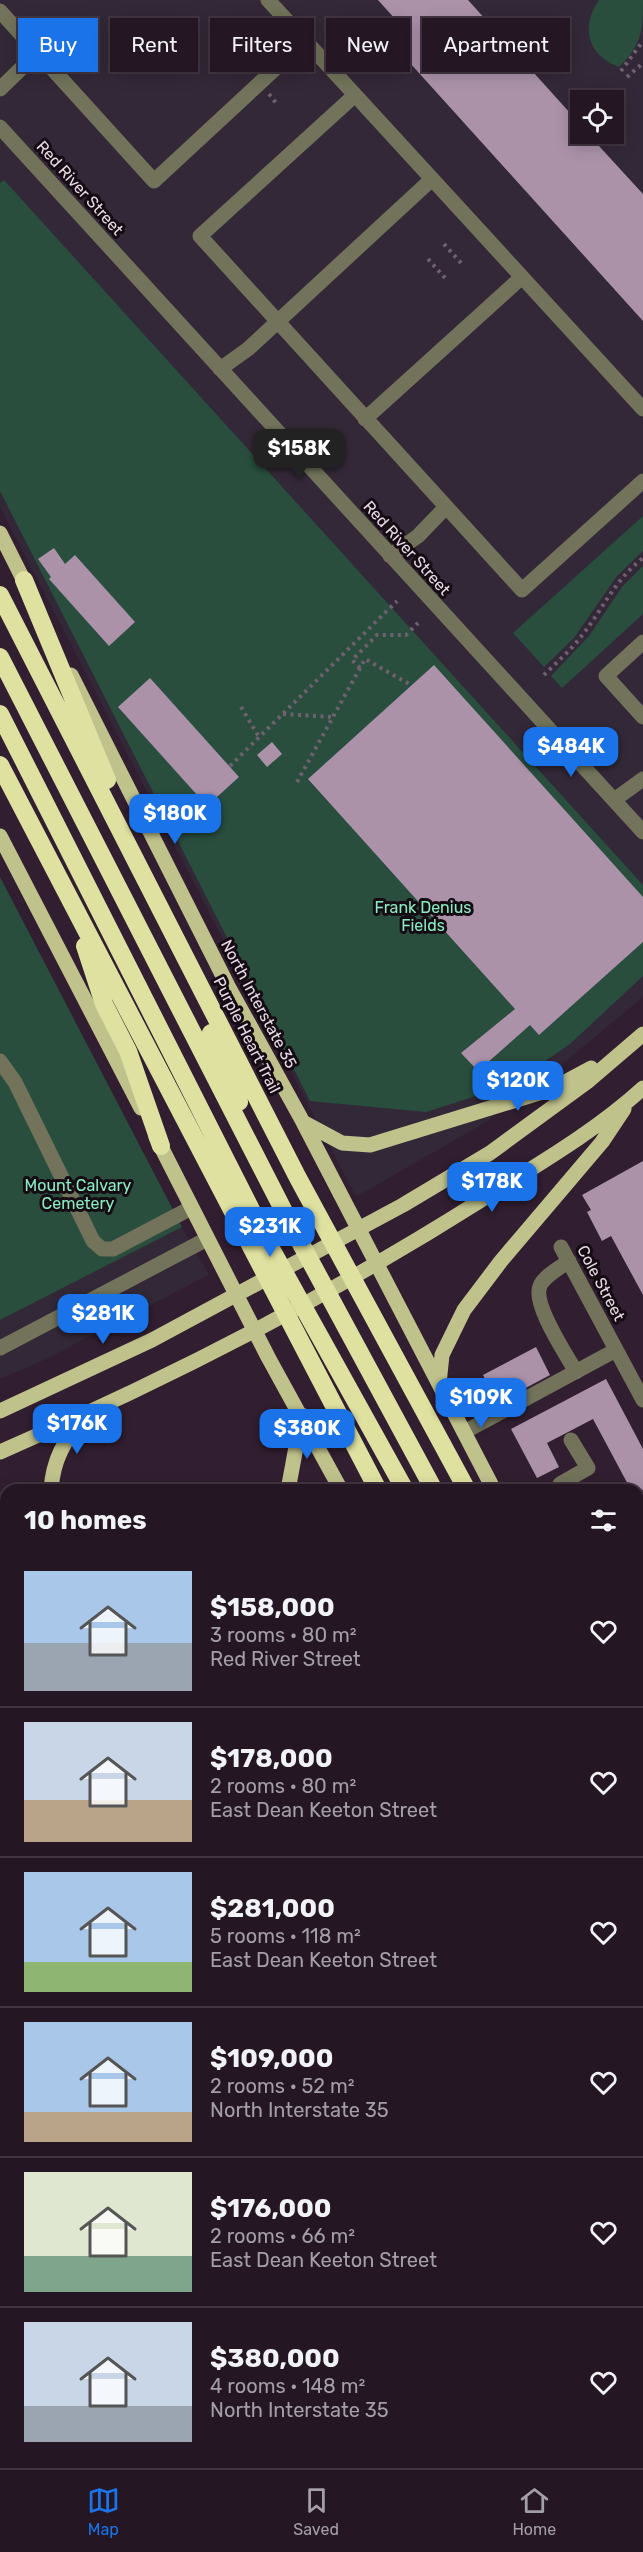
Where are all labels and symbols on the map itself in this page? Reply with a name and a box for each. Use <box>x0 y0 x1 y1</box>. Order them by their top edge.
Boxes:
street label: Red River Street <box>33 137 127 239</box>
pin: $158K <box>257 429 341 480</box>
street label: Red River Street <box>360 497 454 599</box>
pin: $484K <box>529 727 613 778</box>
pin: $180K <box>133 794 217 845</box>
park label: Frank Denius Fields <box>375 898 471 935</box>
street label: North Interstate 35 <box>217 936 301 1072</box>
street label: Purple Heart Trail <box>210 974 284 1096</box>
pin: $120K <box>476 1061 560 1112</box>
pin: $178K <box>450 1162 534 1213</box>
park label: Mount Calvary Cemetery <box>25 1176 132 1213</box>
pin: $231K <box>228 1207 312 1258</box>
street label: Cole Street <box>573 1242 629 1324</box>
pin: $281K <box>61 1294 145 1345</box>
pin: $109K <box>439 1378 523 1429</box>
pin: $176K <box>35 1404 119 1455</box>
pin: $380K <box>265 1409 349 1460</box>

